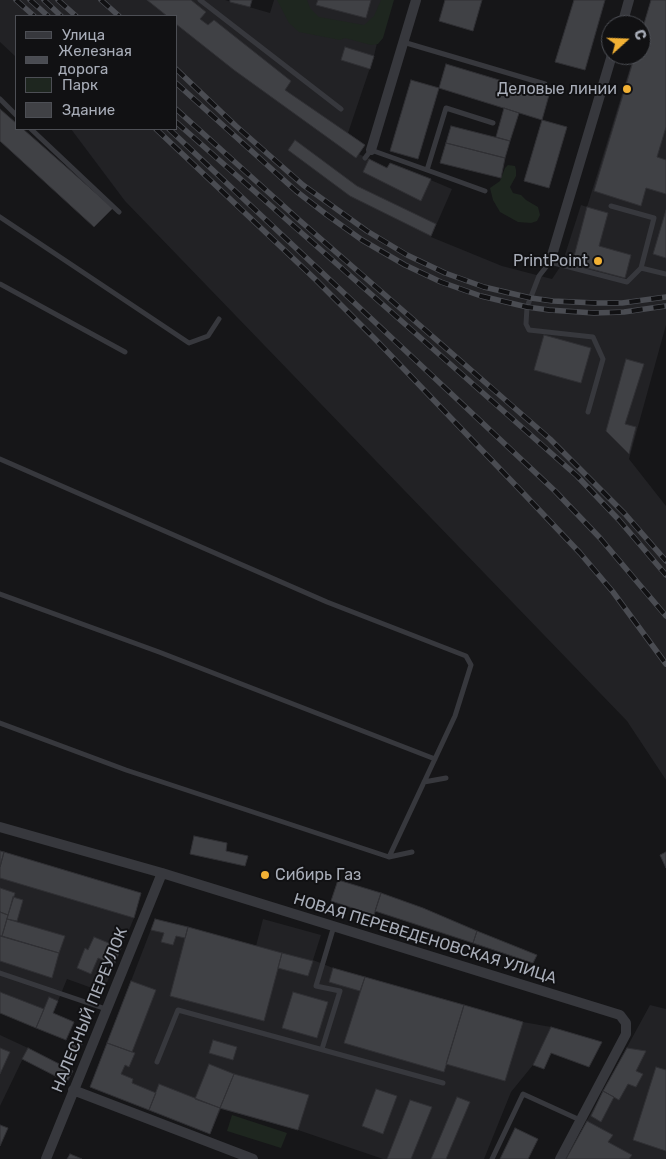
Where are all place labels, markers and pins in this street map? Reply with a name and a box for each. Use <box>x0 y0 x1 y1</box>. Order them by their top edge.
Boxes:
place label: Деловые линии <box>497 79 617 99</box>
marker: Деловые линии <box>621 83 633 95</box>
place label: PrintPoint <box>513 251 588 271</box>
marker: PrintPoint <box>592 255 604 267</box>
place label: Сибирь Газ <box>275 865 361 885</box>
marker: Сибирь Газ <box>259 869 271 881</box>

